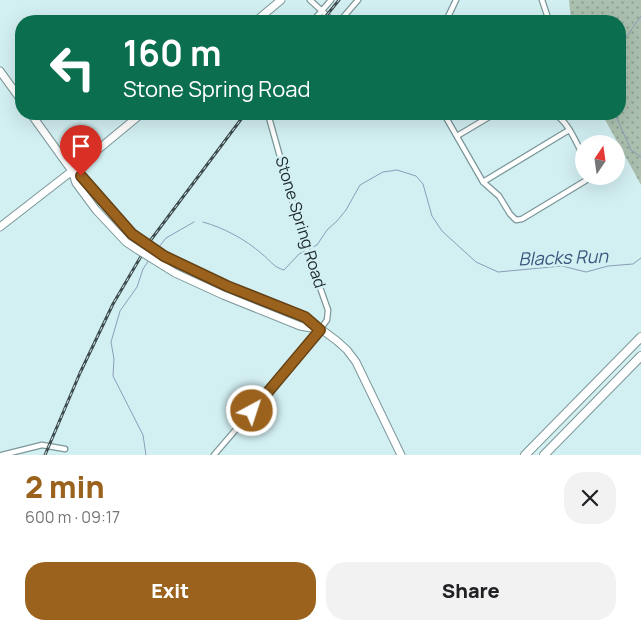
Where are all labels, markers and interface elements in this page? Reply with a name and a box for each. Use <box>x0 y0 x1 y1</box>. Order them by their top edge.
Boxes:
text: 160 m <box>123 29 222 77</box>
icon: left <box>40 35 105 100</box>
text: Stone Spring Road <box>123 74 311 104</box>
pin <box>60 125 102 176</box>
icon: arrive <box>67 132 95 160</box>
north arrow <box>575 135 625 185</box>
map controls <box>575 135 625 185</box>
street label: Stone Spring Road <box>271 154 331 290</box>
water label: Blacks Run <box>518 243 610 271</box>
position arrow <box>225 384 277 436</box>
text: 2 min <box>25 466 105 507</box>
button: close <box>564 472 616 524</box>
text: 600 m · 09:17 <box>25 506 120 528</box>
button: Exit <box>25 562 316 620</box>
button: Share <box>326 562 616 620</box>

